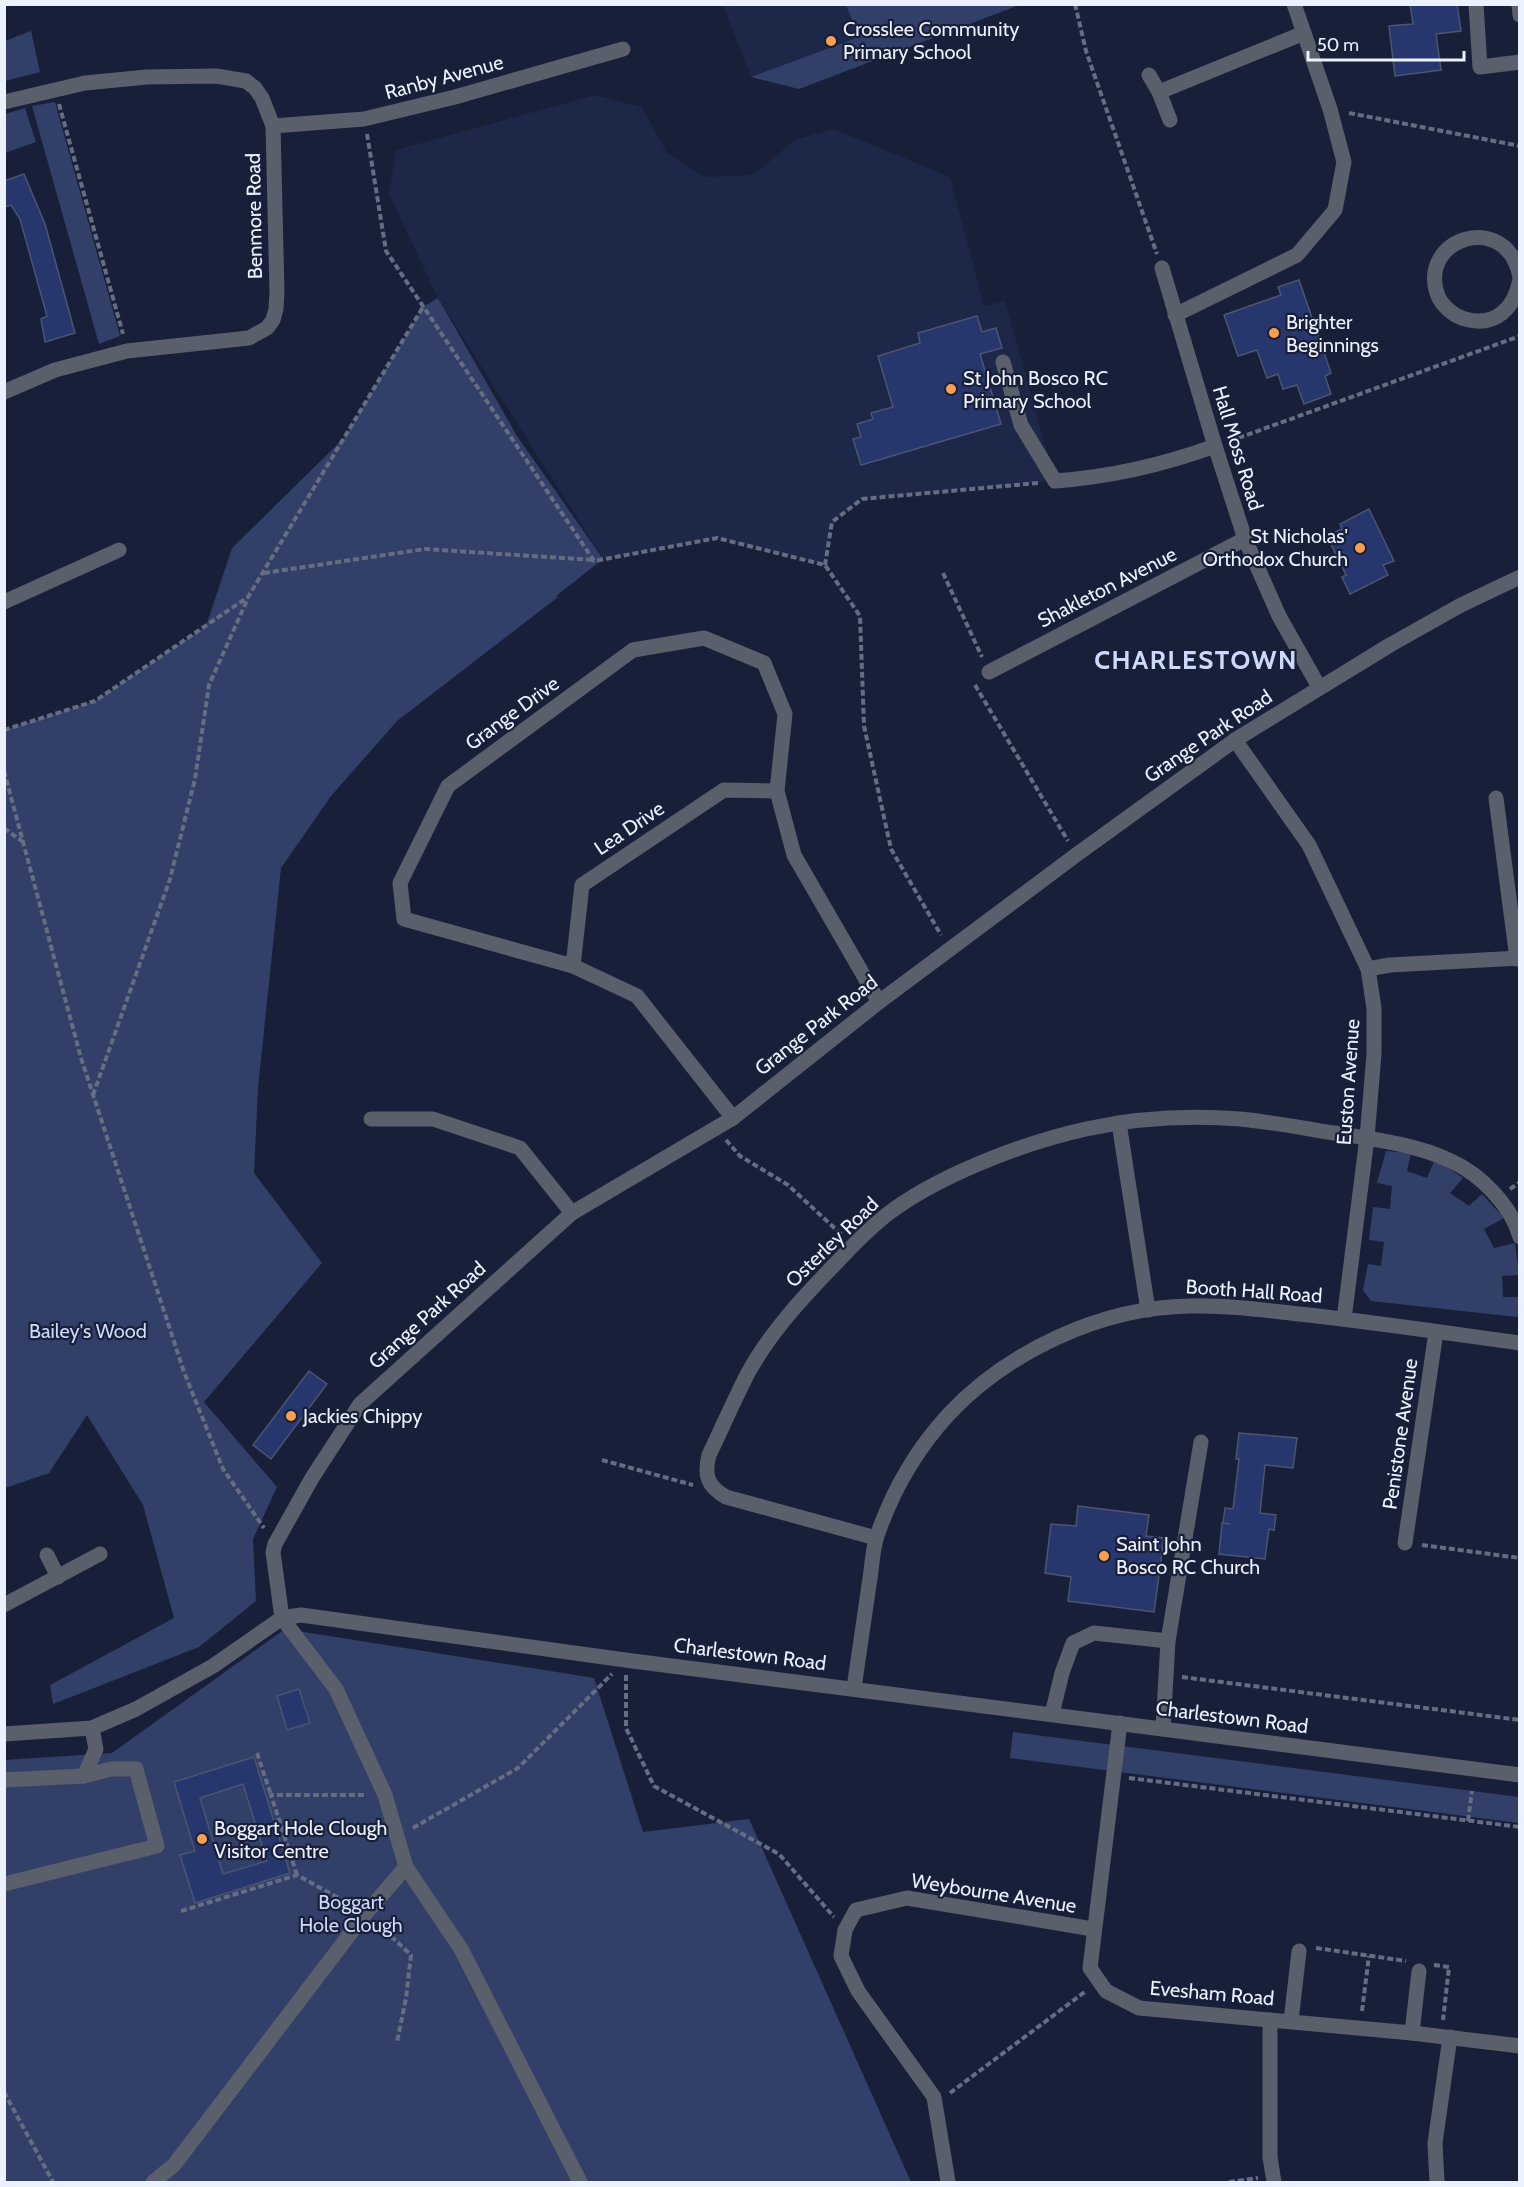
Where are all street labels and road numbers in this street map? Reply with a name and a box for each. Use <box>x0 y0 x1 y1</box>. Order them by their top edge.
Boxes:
street label: Ranby Avenue <box>382 50 506 104</box>
street label: Benmore Road <box>241 153 267 279</box>
street label: Hall Moss Road <box>1208 383 1268 513</box>
street label: Shakleton Avenue <box>1034 542 1180 632</box>
street label: Grange Drive <box>461 671 563 755</box>
street label: Grange Park Road <box>1140 684 1276 788</box>
street label: Lea Drive <box>590 796 668 860</box>
street label: Grange Park Road <box>750 970 882 1080</box>
street label: Euston Avenue <box>1332 1018 1364 1146</box>
street label: Osterley Road <box>781 1192 883 1292</box>
street label: Grange Park Road <box>364 1256 490 1374</box>
street label: Booth Hall Road <box>1185 1274 1323 1308</box>
street label: Penistone Avenue <box>1378 1357 1422 1511</box>
street label: Charlestown Road <box>672 1633 828 1675</box>
street label: Charlestown Road <box>1154 1696 1310 1738</box>
street label: Weybourne Avenue <box>910 1868 1078 1918</box>
street label: Evesham Road <box>1149 1976 1275 2010</box>

